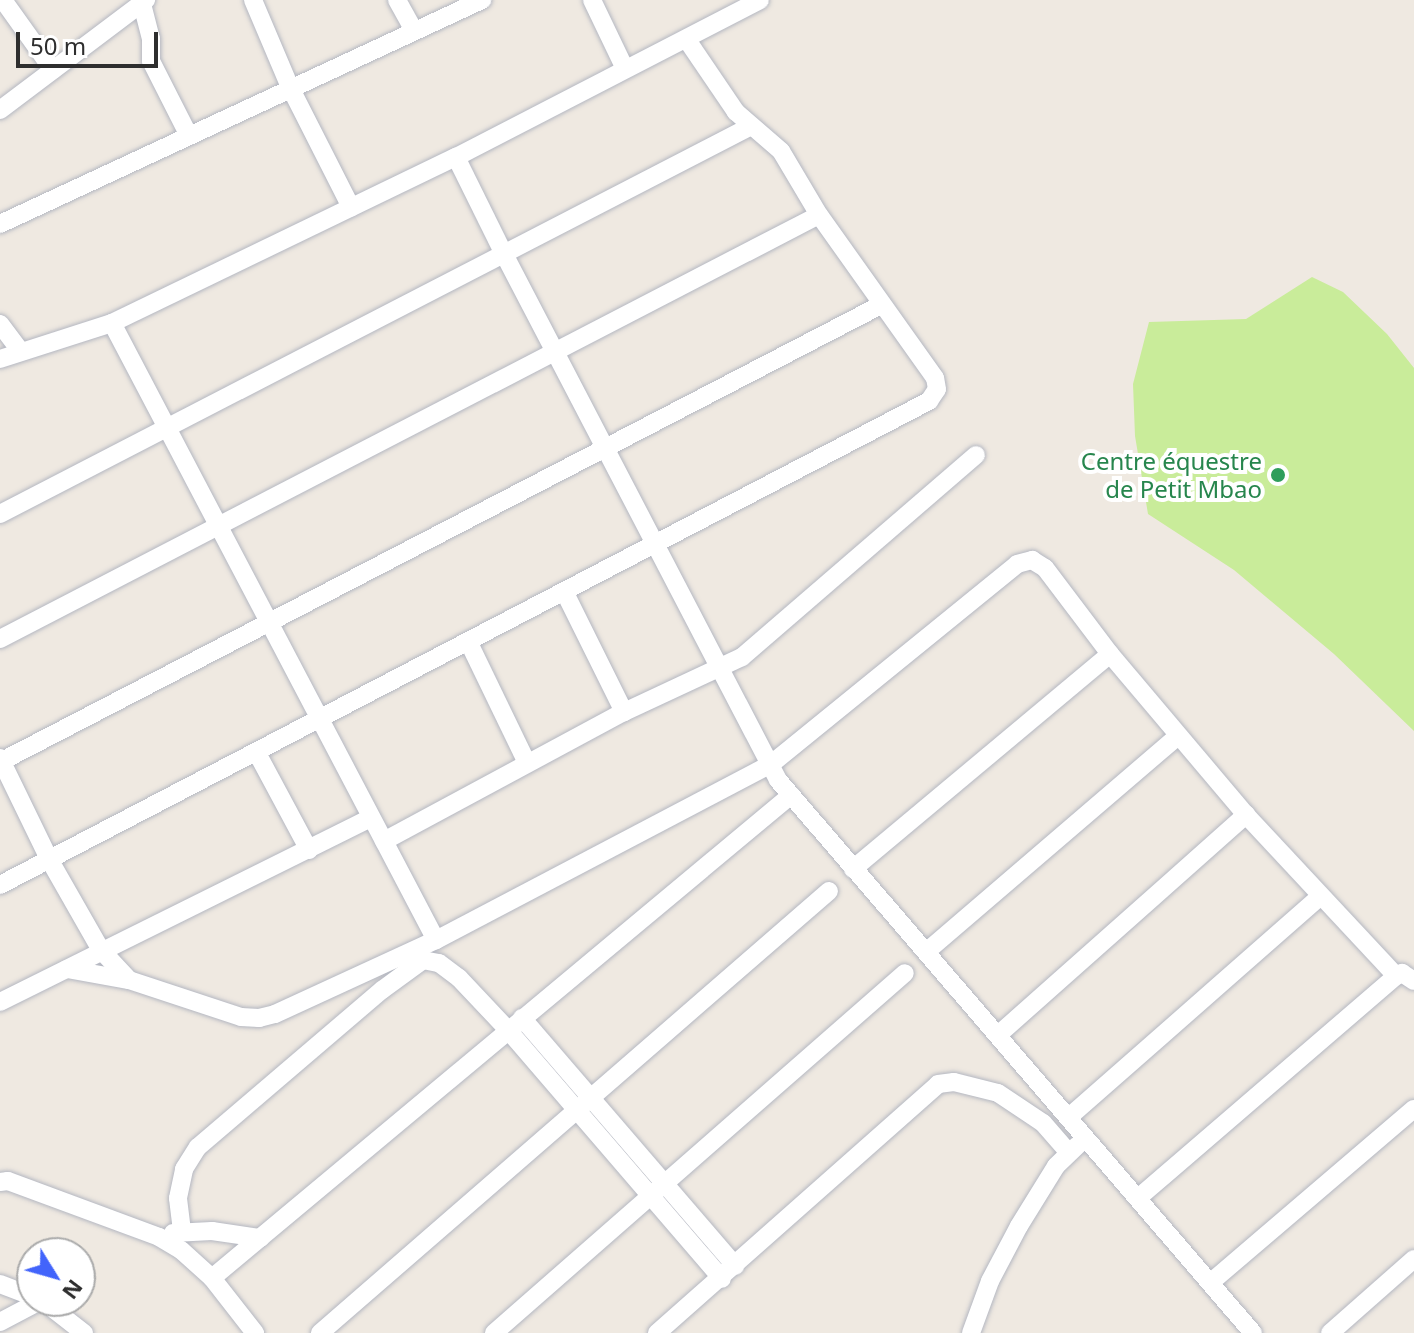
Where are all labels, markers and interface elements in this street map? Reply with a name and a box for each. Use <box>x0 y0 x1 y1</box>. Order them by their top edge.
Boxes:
scale bar <box>20 16 162 66</box>
text: 50 m <box>30 29 86 62</box>
place label: Centre équestre de Petit Mbao <box>1081 447 1262 503</box>
marker: Centre équestre de Petit Mbao <box>1269 466 1287 484</box>
north arrow <box>16 1237 96 1317</box>
text: N <box>56 1274 91 1306</box>

